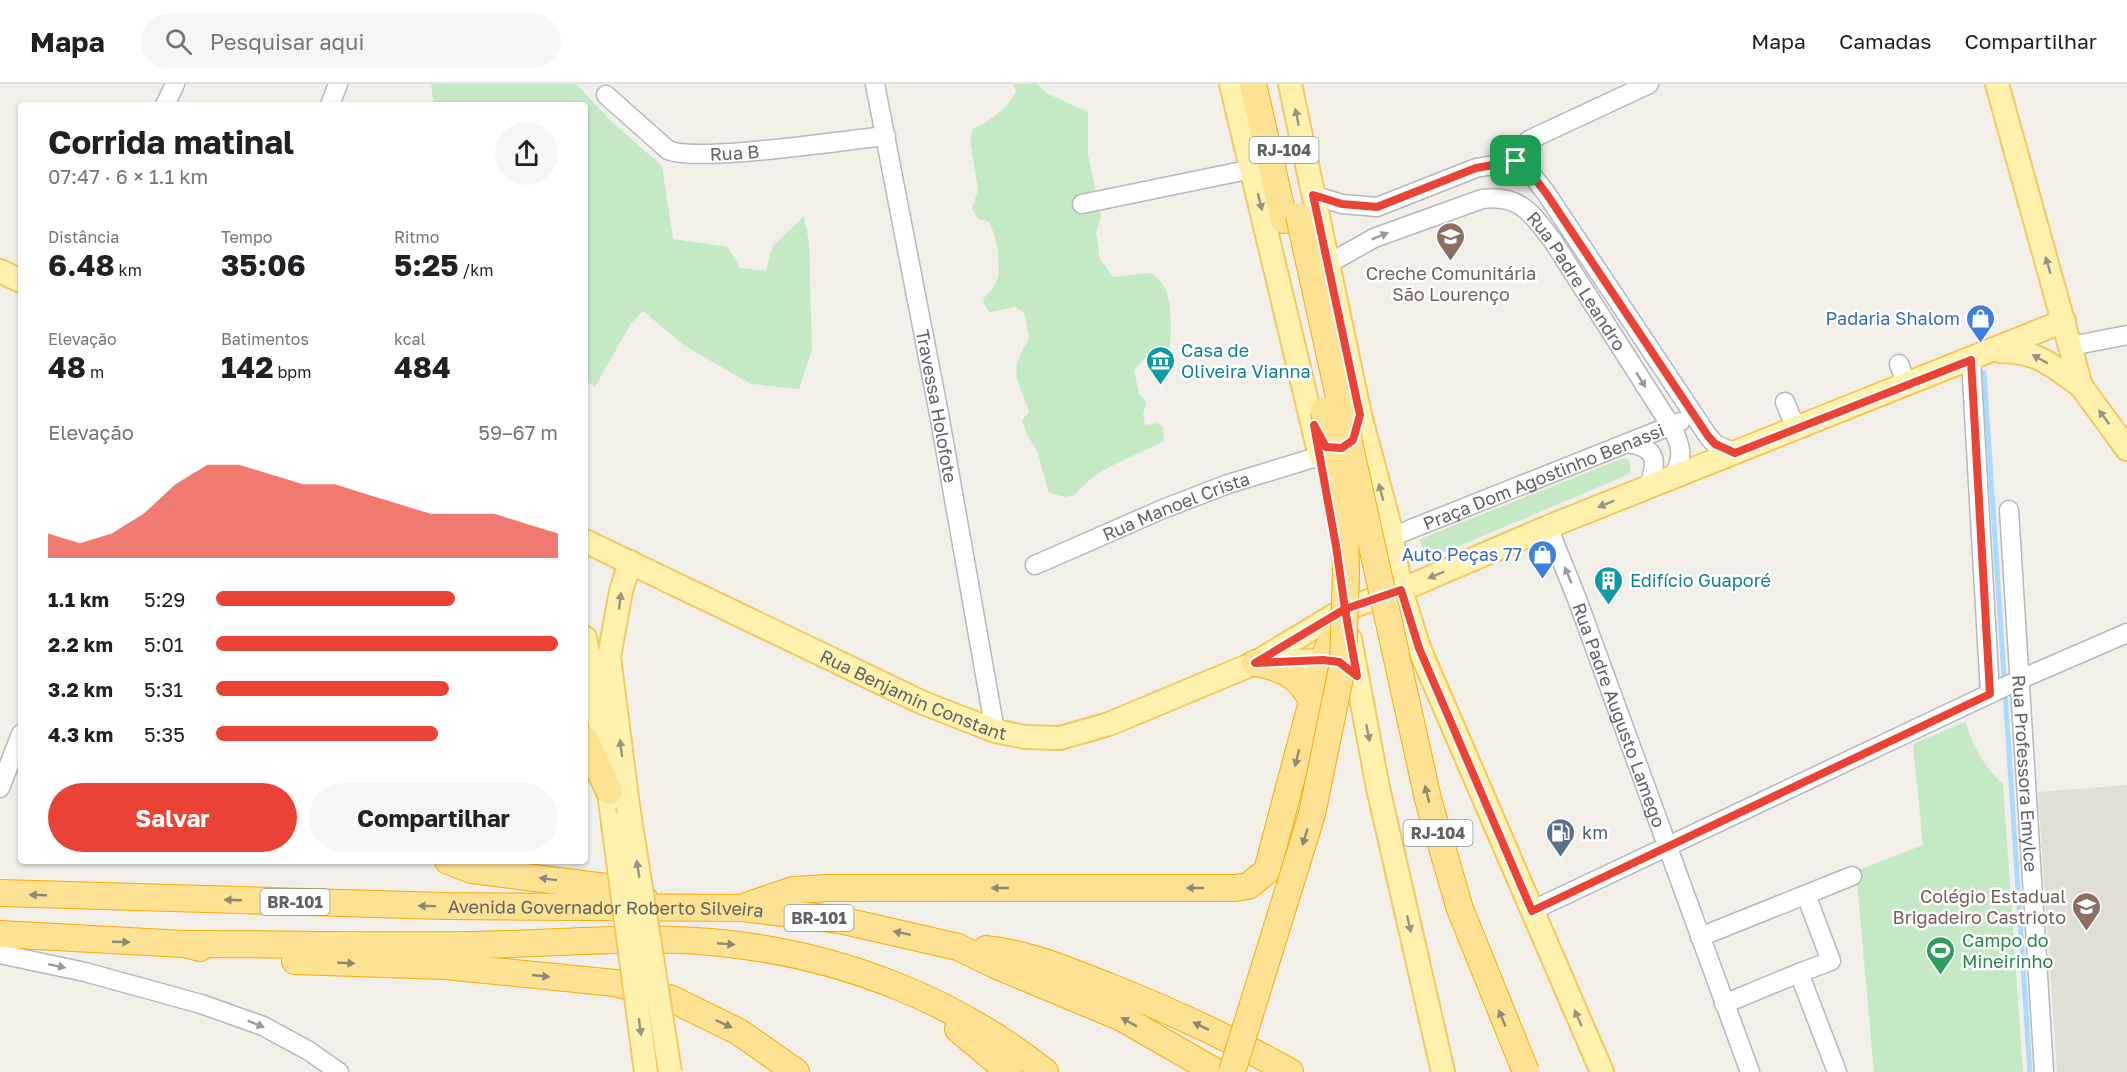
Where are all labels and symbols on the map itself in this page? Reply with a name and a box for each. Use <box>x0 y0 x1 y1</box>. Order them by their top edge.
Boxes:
one-way arrow <box>1292 108 1301 127</box>
pin <box>1490 135 1541 186</box>
road number: RJ-104 <box>1250 137 1318 163</box>
street label: Rua B <box>709 140 760 165</box>
one-way arrow <box>1255 193 1265 211</box>
street label: Rua Padre Leandro <box>1523 206 1631 354</box>
school or university icon: Creche Comunitária São Lourenço <box>1435 220 1467 262</box>
one-way arrow <box>1371 231 1389 241</box>
one-way arrow <box>2043 256 2052 274</box>
place label: Creche Comunitária São Lourenço <box>1366 262 1536 305</box>
shop icon: Padaria Shalom <box>1965 302 1997 344</box>
place label: Padaria Shalom <box>1825 307 1960 329</box>
street label: Travessa Holofote <box>912 327 962 485</box>
place label: Casa de Oliveira Vianna <box>1181 339 1311 382</box>
museum icon: Casa de Oliveira Vianna <box>1144 344 1176 386</box>
one-way arrow <box>2031 354 2048 364</box>
one-way arrow <box>1636 371 1647 388</box>
one-way arrow <box>2098 410 2110 426</box>
street label: Praça Dom Agostinho Benassi <box>1420 419 1667 534</box>
street label: Rua Manoel Crista <box>1099 467 1252 545</box>
one-way arrow <box>1375 483 1385 501</box>
one-way arrow <box>1597 500 1615 509</box>
shop icon: Auto Peças 77 <box>1527 538 1559 580</box>
place label: Auto Peças 77 <box>1402 543 1522 565</box>
building icon: Edifício Guaporé <box>1593 564 1625 606</box>
one-way arrow <box>1563 566 1572 584</box>
place label: Edifício Guaporé <box>1630 569 1771 591</box>
one-way arrow <box>1427 570 1445 580</box>
one-way arrow <box>615 592 624 611</box>
street label: Rua Padre Augusto Lamego <box>1568 599 1671 830</box>
street label: Rua Benjamin Constant <box>817 644 1009 744</box>
street label: Rua Professora Emylce <box>2008 674 2043 873</box>
one-way arrow <box>1364 724 1373 743</box>
one-way arrow <box>616 739 625 758</box>
one-way arrow <box>1292 749 1302 767</box>
one-way arrow <box>1422 785 1432 803</box>
fuel station icon: km <box>1545 816 1577 858</box>
road number: RJ-104 <box>1404 820 1472 846</box>
place label: km <box>1582 821 1608 843</box>
one-way arrow <box>1300 828 1309 846</box>
one-way arrow <box>633 859 642 878</box>
one-way arrow <box>538 875 557 884</box>
one-way arrow <box>990 883 1009 893</box>
one-way arrow <box>1185 883 1204 893</box>
place label: Colégio Estadual Brigadeiro Castrioto <box>1893 885 2066 928</box>
road number: BR-101 <box>260 889 330 915</box>
school or university icon: Colégio Estadual Brigadeiro Castrioto <box>2071 890 2103 932</box>
one-way arrow <box>28 891 47 900</box>
street label: Avenida Governador Roberto Silveira <box>448 895 765 922</box>
one-way arrow <box>223 896 242 905</box>
one-way arrow <box>418 901 437 911</box>
road number: BR-101 <box>784 905 854 931</box>
one-way arrow <box>1405 915 1415 933</box>
one-way arrow <box>892 928 911 937</box>
place label: Campo do Mineirinho <box>1962 929 2053 972</box>
sports icon: Campo do Mineirinho <box>1925 934 1957 976</box>
one-way arrow <box>112 937 131 947</box>
one-way arrow <box>716 939 735 949</box>
one-way arrow <box>337 959 356 968</box>
one-way arrow <box>48 962 66 972</box>
one-way arrow <box>531 971 550 980</box>
one-way arrow <box>1498 1010 1507 1027</box>
one-way arrow <box>1574 1010 1583 1027</box>
one-way arrow <box>1120 1017 1137 1027</box>
one-way arrow <box>635 1018 645 1037</box>
one-way arrow <box>248 1019 266 1029</box>
one-way arrow <box>716 1020 733 1029</box>
one-way arrow <box>1193 1021 1210 1030</box>

